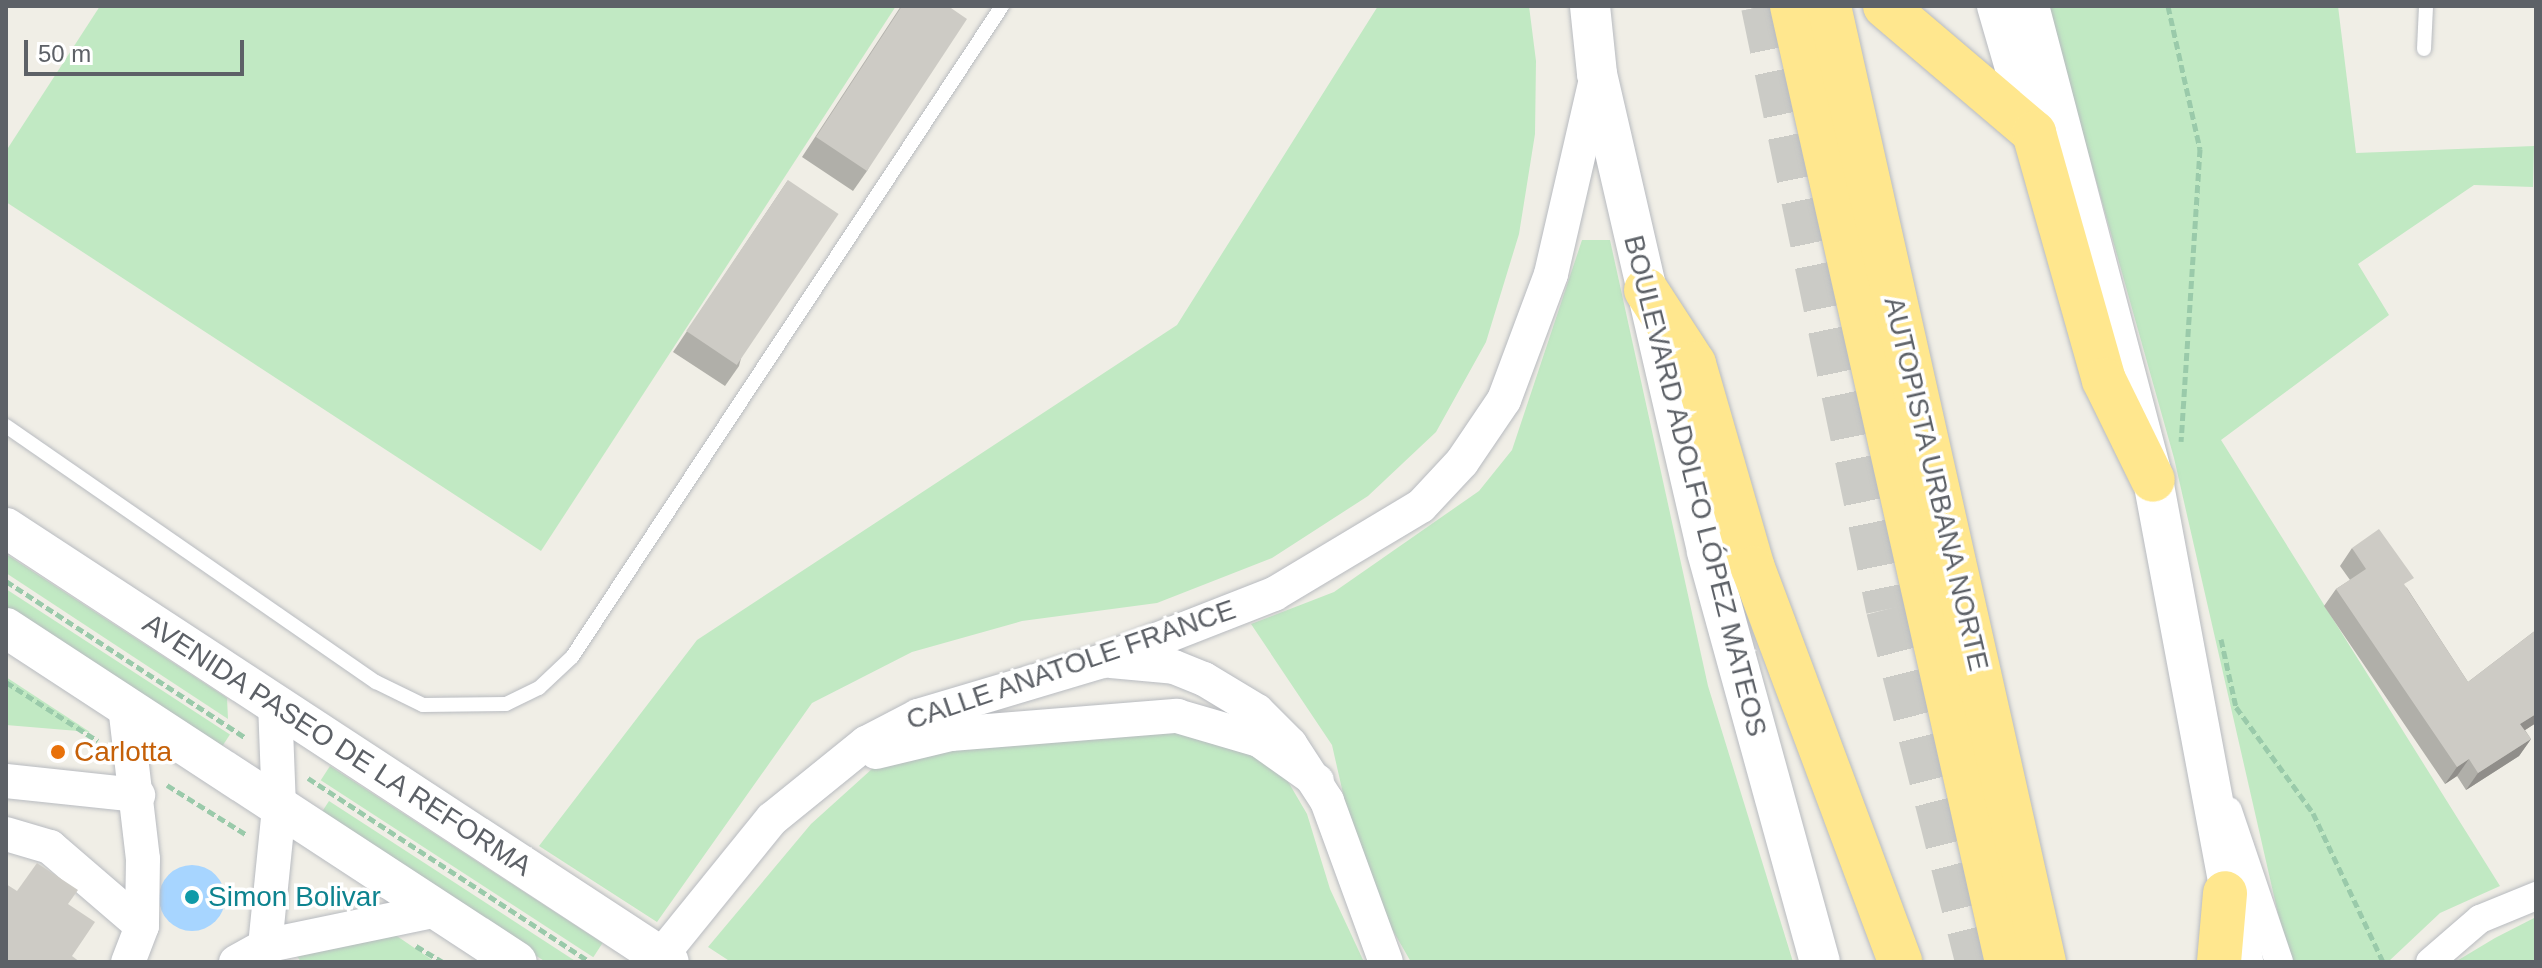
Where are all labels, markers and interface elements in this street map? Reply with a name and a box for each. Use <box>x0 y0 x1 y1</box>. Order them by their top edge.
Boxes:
scale bar <box>28 24 248 74</box>
text: 50 m <box>38 40 91 67</box>
street label: BOULEVARD ADOLFO LÓPEZ MATEOS <box>1616 231 1774 741</box>
street label: AUTOPISTA URBANA NORTE <box>1876 292 1996 676</box>
street label: CALLE ANATOLE FRANCE <box>901 593 1241 737</box>
street label: AVENIDA PASEO DE LA REFORMA <box>135 606 539 884</box>
place label: Carlotta <box>74 735 172 769</box>
marker: Carlotta <box>49 743 67 761</box>
place label: Simon Bolivar <box>208 880 381 914</box>
marker: Simon Bolivar <box>183 888 201 906</box>

